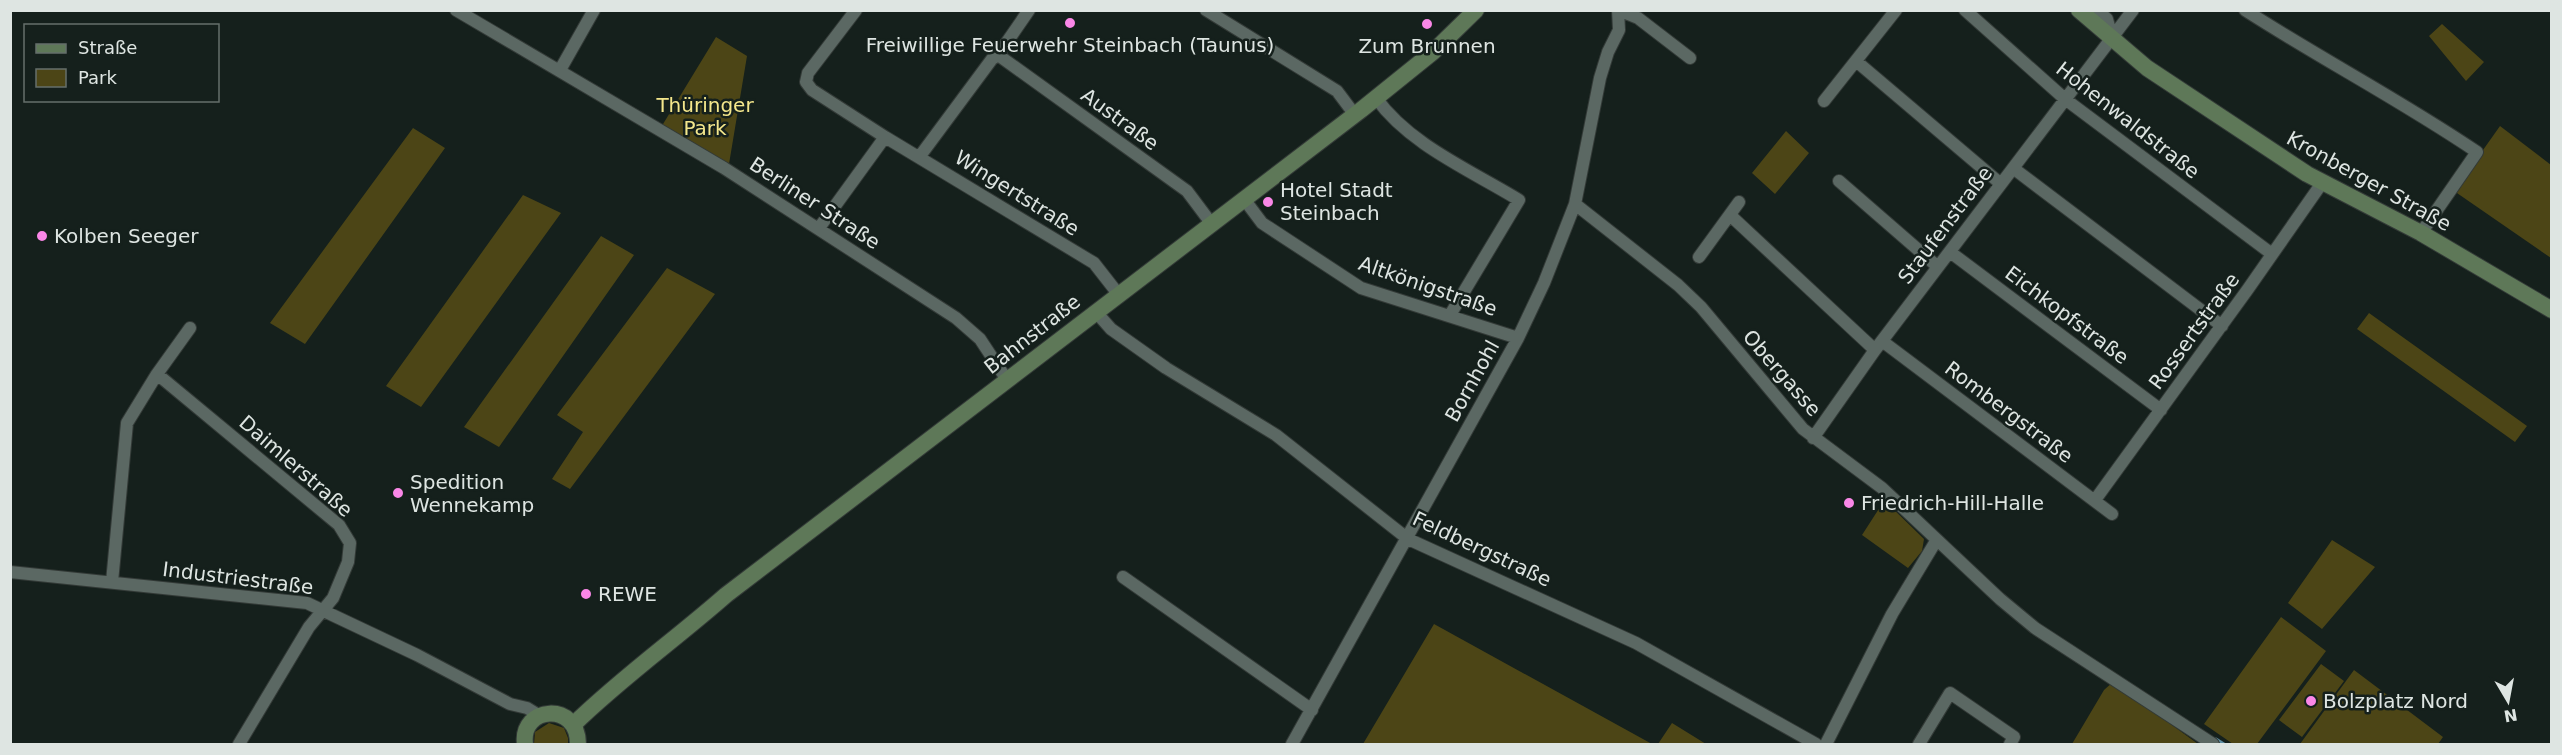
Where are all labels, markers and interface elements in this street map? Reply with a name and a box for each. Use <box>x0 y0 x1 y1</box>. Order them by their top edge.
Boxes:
marker: Freiwillige Feuerwehr Steinbach (Taunus) <box>1063 16 1077 30</box>
marker: Zum Brunnen <box>1420 17 1434 31</box>
legend <box>24 24 219 102</box>
place label: Freiwillige Feuerwehr Steinbach (Taunus) <box>866 33 1274 57</box>
place label: Zum Brunnen <box>1358 34 1496 58</box>
text: Straße <box>78 37 137 58</box>
street label: Hohenwaldstraße <box>2051 57 2205 183</box>
text: Park <box>78 67 117 88</box>
street label: Austraße <box>1077 83 1163 155</box>
park label: Thüringer Park <box>655 93 754 140</box>
street label: Kronberger Straße <box>2283 126 2455 236</box>
street label: Wingertstraße <box>950 145 1084 241</box>
street label: Berliner Straße <box>745 152 885 254</box>
street label: Staufenstraße <box>1893 161 1997 289</box>
place label: Hotel Stadt Steinbach <box>1280 178 1393 225</box>
marker: Hotel Stadt Steinbach <box>1261 195 1275 209</box>
place label: Kolben Seeger <box>54 224 199 248</box>
marker: Kolben Seeger <box>35 229 49 243</box>
street label: Altkönigstraße <box>1356 251 1500 321</box>
street label: Eichkopfstraße <box>2001 261 2133 369</box>
street label: Rossertstraße <box>2144 268 2244 394</box>
street label: Bahnstraße <box>979 289 1085 379</box>
street label: Obergasse <box>1738 325 1826 421</box>
street label: Bornhohl <box>1440 336 1504 426</box>
street label: Rombergstraße <box>1940 356 2078 468</box>
street label: Daimlerstraße <box>234 410 358 522</box>
place label: Spedition Wennekamp <box>410 470 534 517</box>
marker: Spedition Wennekamp <box>391 486 405 500</box>
place label: Friedrich-Hill-Halle <box>1861 491 2044 515</box>
marker: Friedrich-Hill-Halle <box>1842 496 1856 510</box>
street label: Feldbergstraße <box>1409 506 1555 592</box>
street label: Industriestraße <box>161 557 315 599</box>
place label: REWE <box>598 582 657 606</box>
marker: REWE <box>579 587 593 601</box>
north arrow <box>2478 671 2538 731</box>
place label: Bolzplatz Nord <box>2323 689 2468 713</box>
marker: Bolzplatz Nord <box>2304 694 2318 708</box>
text: N <box>2502 705 2519 726</box>

